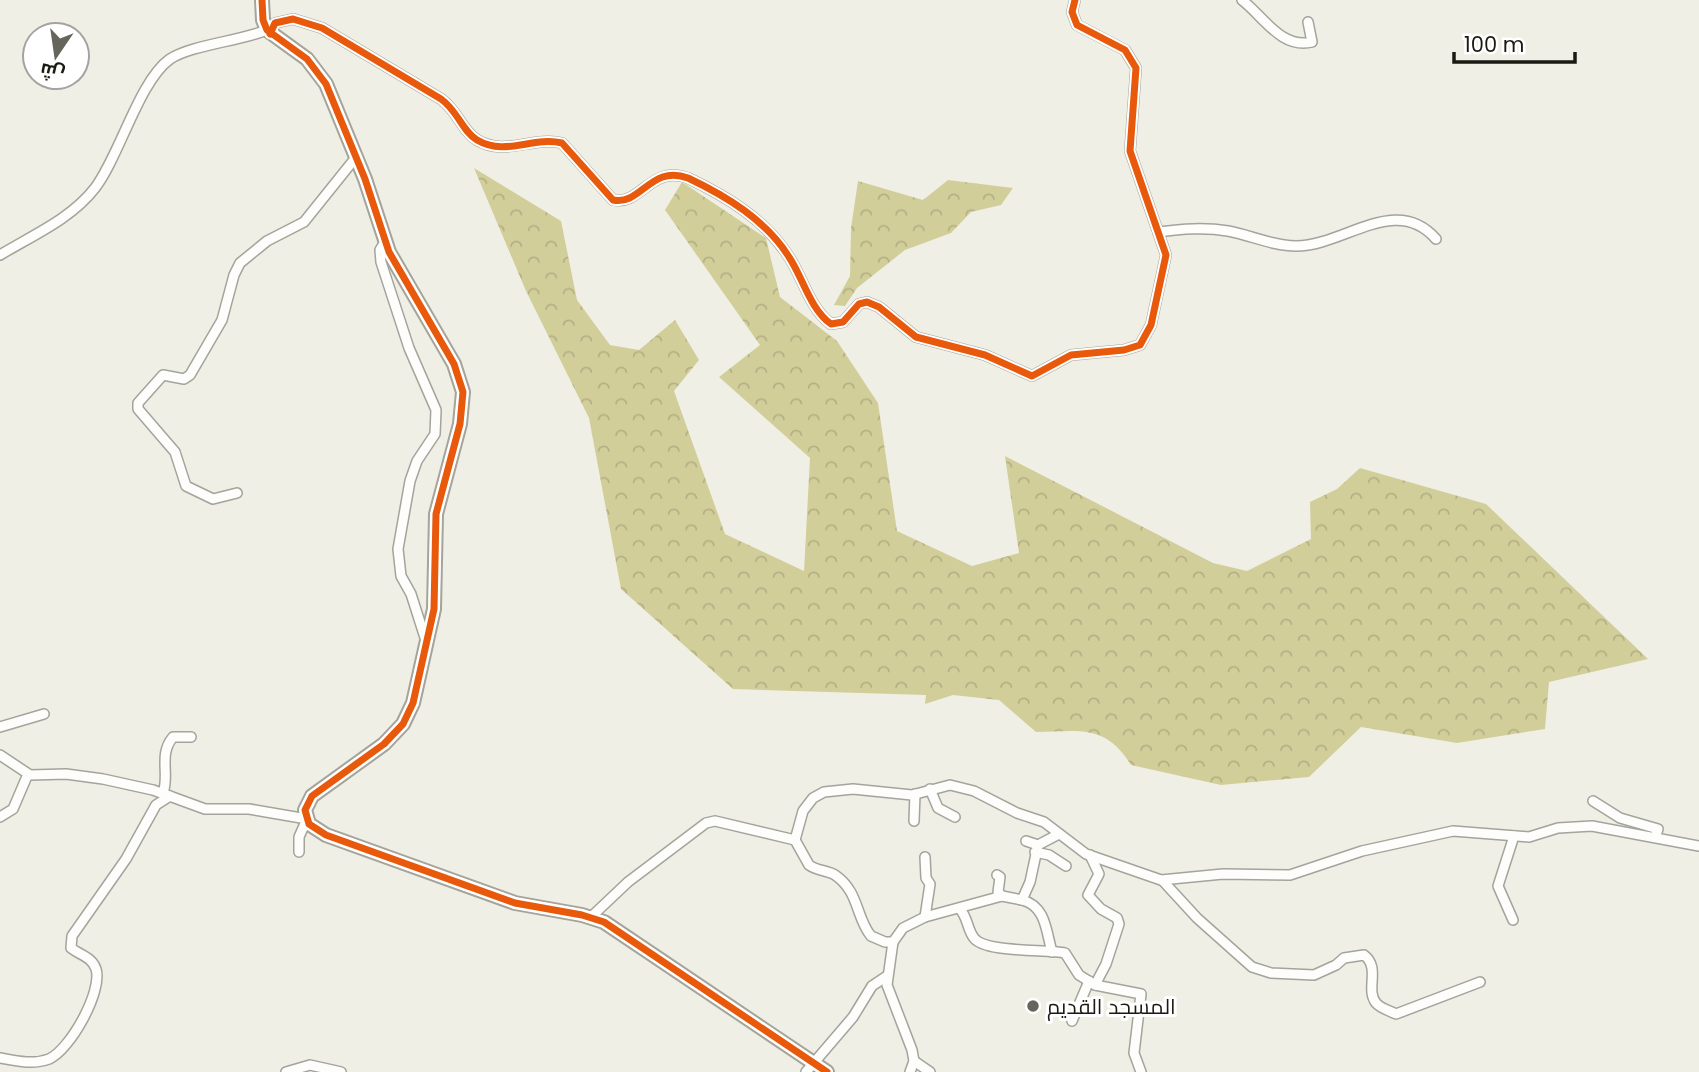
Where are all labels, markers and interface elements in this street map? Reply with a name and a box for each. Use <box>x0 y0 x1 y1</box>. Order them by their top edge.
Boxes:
north arrow <box>21 21 91 91</box>
scale bar <box>1454 21 1575 65</box>
text: 100 m <box>1464 30 1524 59</box>
text: ش <box>37 56 67 88</box>
place label: المسجد القديم <box>1047 992 1176 1021</box>
marker: المسجد القديم <box>1025 998 1041 1014</box>

